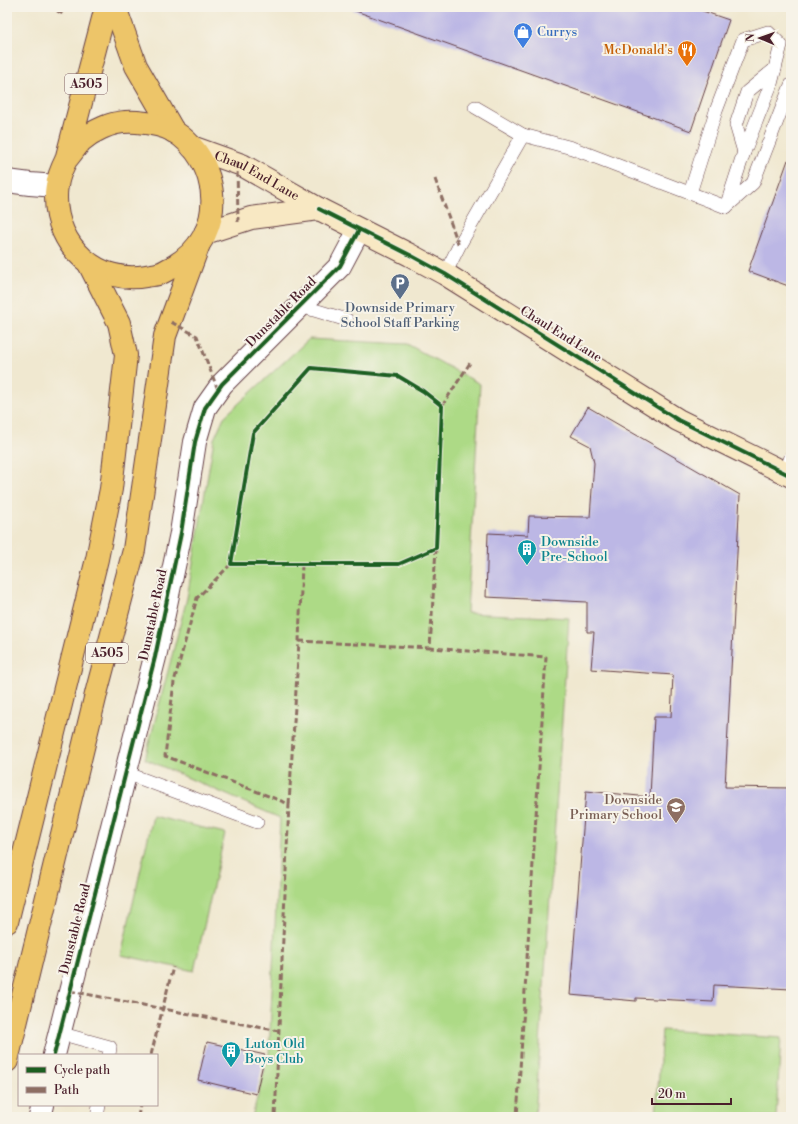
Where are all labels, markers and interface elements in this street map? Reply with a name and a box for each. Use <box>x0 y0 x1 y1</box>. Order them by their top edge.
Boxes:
north arrow <box>740 18 780 58</box>
shop icon: Currys <box>512 21 534 49</box>
place label: Currys <box>537 24 578 40</box>
text: N <box>744 33 758 42</box>
restaurant icon: McDonald's <box>676 39 698 67</box>
place label: McDonald's <box>603 42 673 58</box>
road number: A505 <box>65 74 107 94</box>
street label: Chaul End Lane <box>212 148 302 204</box>
parking icon: Downside Primary School Staff Parking <box>389 272 411 300</box>
street label: Dunstable Road <box>242 273 320 351</box>
place label: Downside Primary School Staff Parking <box>341 300 460 331</box>
street label: Chaul End Lane <box>517 302 605 366</box>
place label: Downside Pre-School <box>541 534 608 565</box>
building icon: Downside Pre-School <box>516 538 538 566</box>
street label: Dunstable Road <box>135 567 171 662</box>
road number: A505 <box>86 643 128 663</box>
place label: Downside Primary School <box>570 792 662 823</box>
school or university icon: Downside Primary School <box>665 796 687 824</box>
street label: Dunstable Road <box>56 881 94 976</box>
place label: Luton Old Boys Club <box>244 1036 305 1067</box>
building icon: Luton Old Boys Club <box>220 1040 242 1068</box>
legend <box>18 1054 158 1106</box>
text: Cycle path <box>54 1063 110 1078</box>
scale bar <box>652 1080 731 1106</box>
text: Path <box>54 1083 79 1098</box>
text: 20 m <box>658 1087 686 1102</box>

